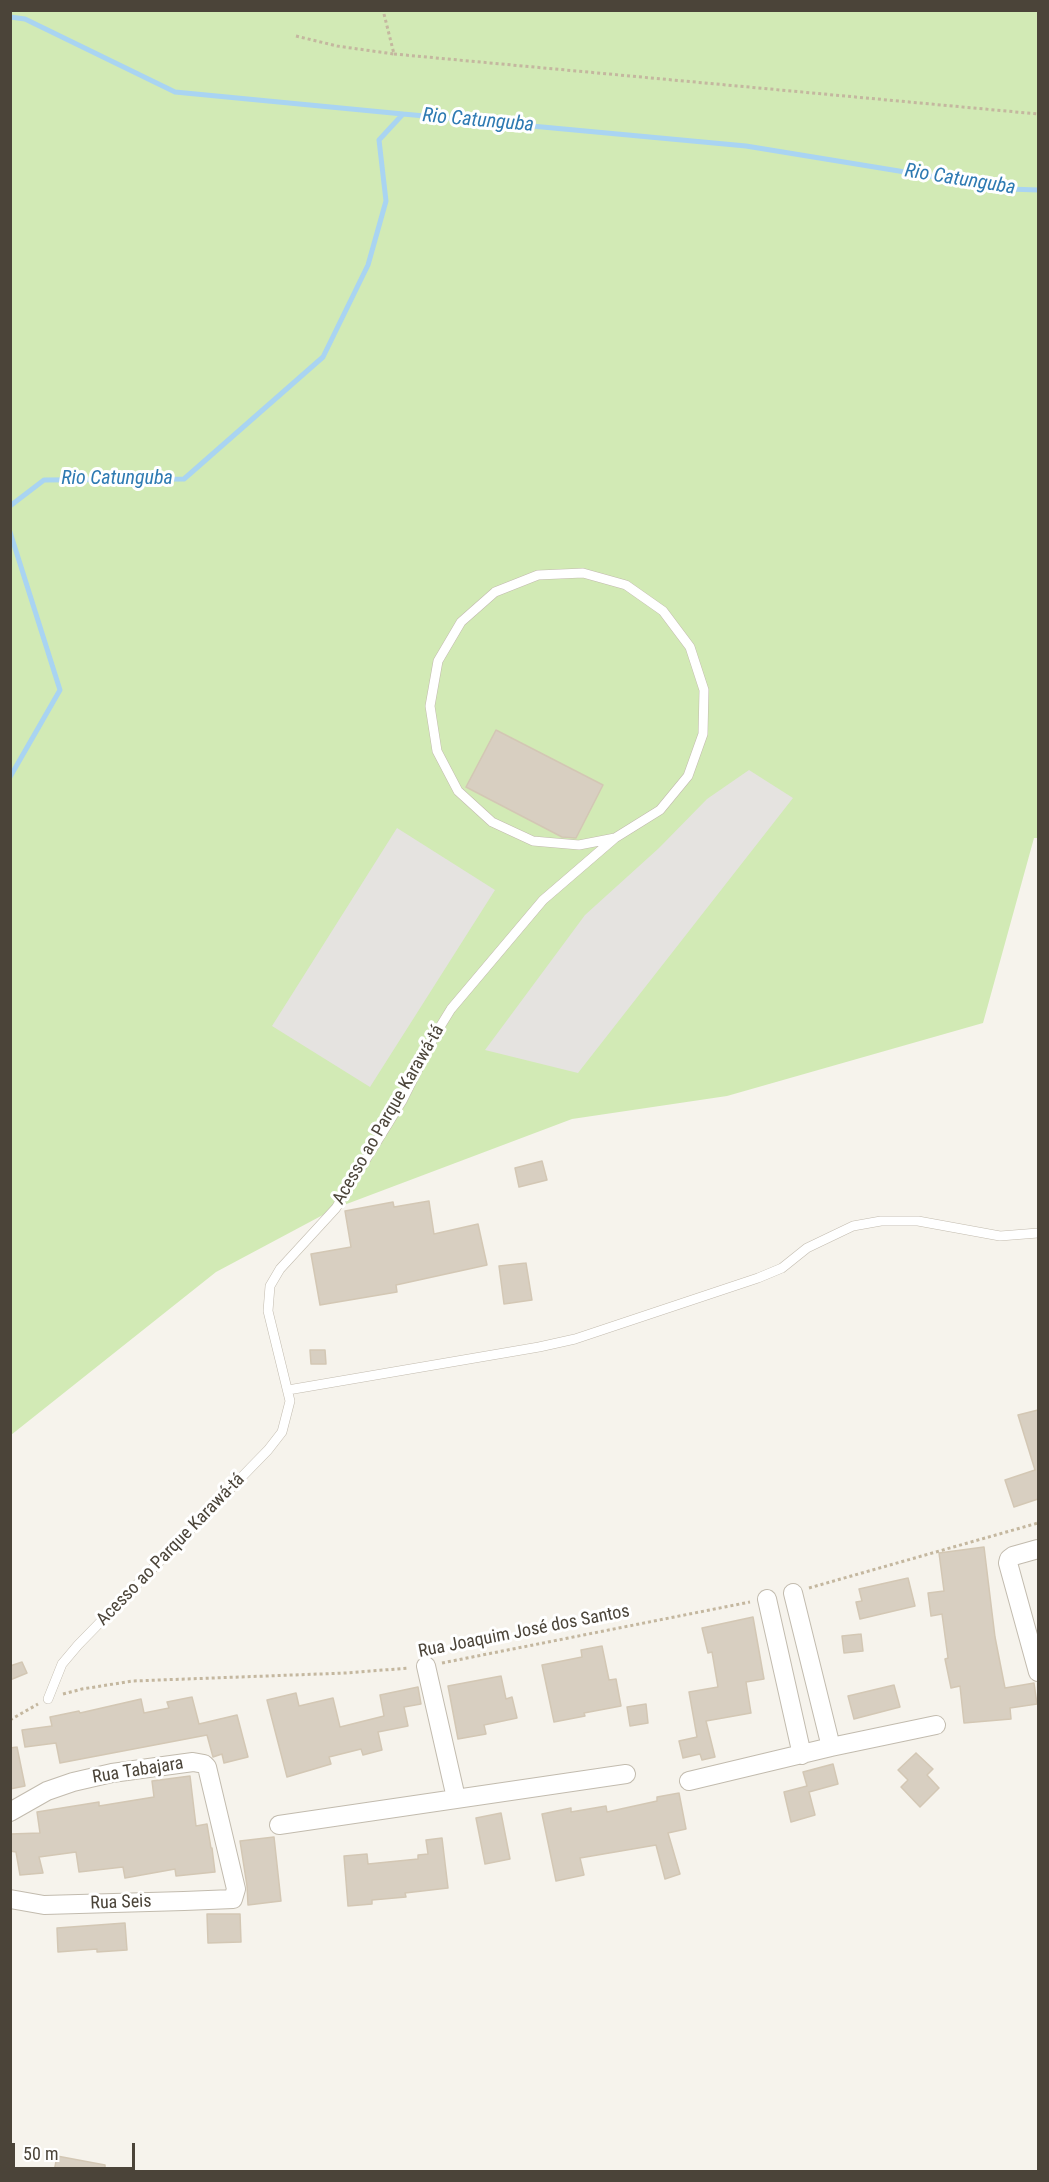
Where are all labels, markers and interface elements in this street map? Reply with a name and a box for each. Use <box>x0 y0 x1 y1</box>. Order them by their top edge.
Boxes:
water label: Rio Catunguba <box>421 104 535 138</box>
water label: Rio Catunguba <box>903 159 1017 201</box>
water label: Rio Catunguba <box>61 467 173 491</box>
street label: Acesso ao Parque Karawá-tá <box>329 1021 449 1209</box>
street label: Acesso ao Parque Karawá-tá <box>93 1469 249 1631</box>
street label: Rua Joaquim José dos Santos <box>417 1601 631 1663</box>
street label: Rua Tabajara <box>91 1753 185 1789</box>
street label: Rua Seis <box>90 1891 152 1915</box>
scale bar <box>15 2131 138 2169</box>
text: 50 m <box>23 2143 58 2164</box>

